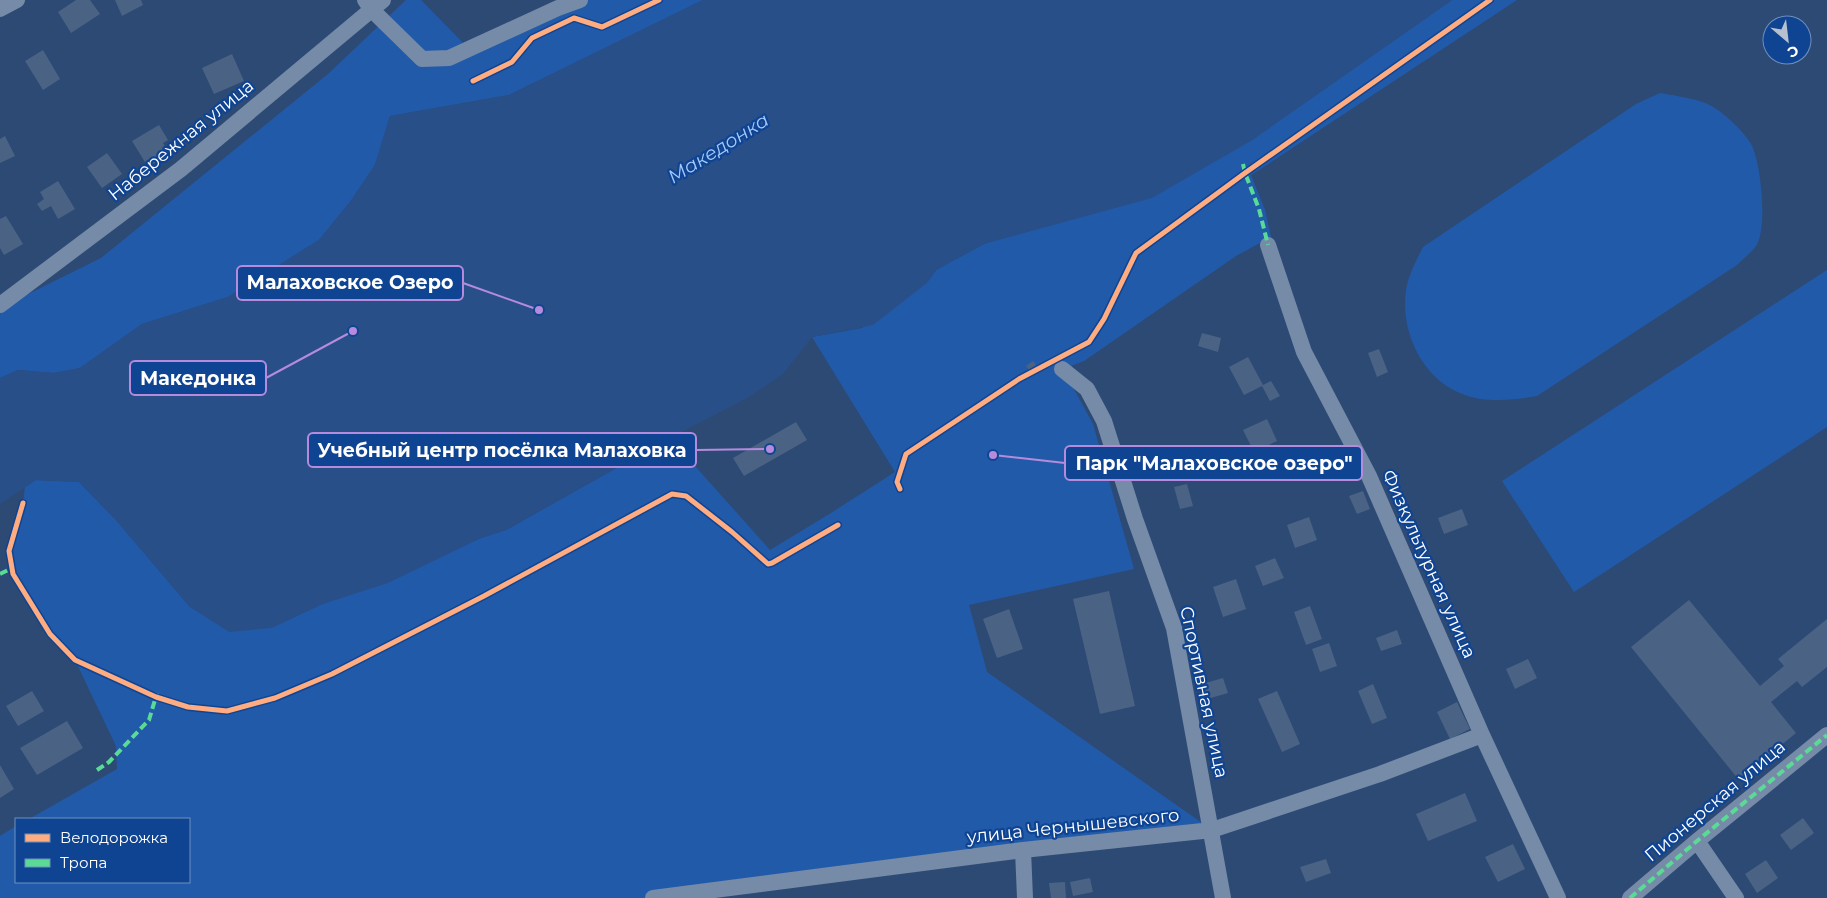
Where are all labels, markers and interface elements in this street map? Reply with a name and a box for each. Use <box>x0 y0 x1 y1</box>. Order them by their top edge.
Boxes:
north arrow <box>1762 15 1812 65</box>
text: С <box>1784 41 1802 62</box>
street label: Набережная улица <box>104 75 258 205</box>
water label: Македонка <box>664 108 773 189</box>
callout: Малаховское Озеро <box>237 266 463 300</box>
text: Малаховское Озеро <box>247 271 453 294</box>
callout: Македонка <box>130 361 266 395</box>
text: Македонка <box>140 367 256 390</box>
callout: Учебный центр посёлка Малаховка <box>308 433 696 467</box>
text: Учебный центр посёлка Малаховка <box>318 439 686 462</box>
callout: Парк "Малаховское озеро" <box>1065 446 1362 480</box>
text: Парк "Малаховское озеро" <box>1075 452 1353 475</box>
street label: Физкультурная улица <box>1377 466 1481 662</box>
street label: Спортивная улица <box>1175 604 1233 780</box>
street label: Пионерская улица <box>1640 736 1790 866</box>
street label: улица Чернышевского <box>965 804 1180 848</box>
legend <box>15 818 190 883</box>
text: Велодорожка <box>60 828 168 847</box>
text: Тропа <box>60 853 107 872</box>

